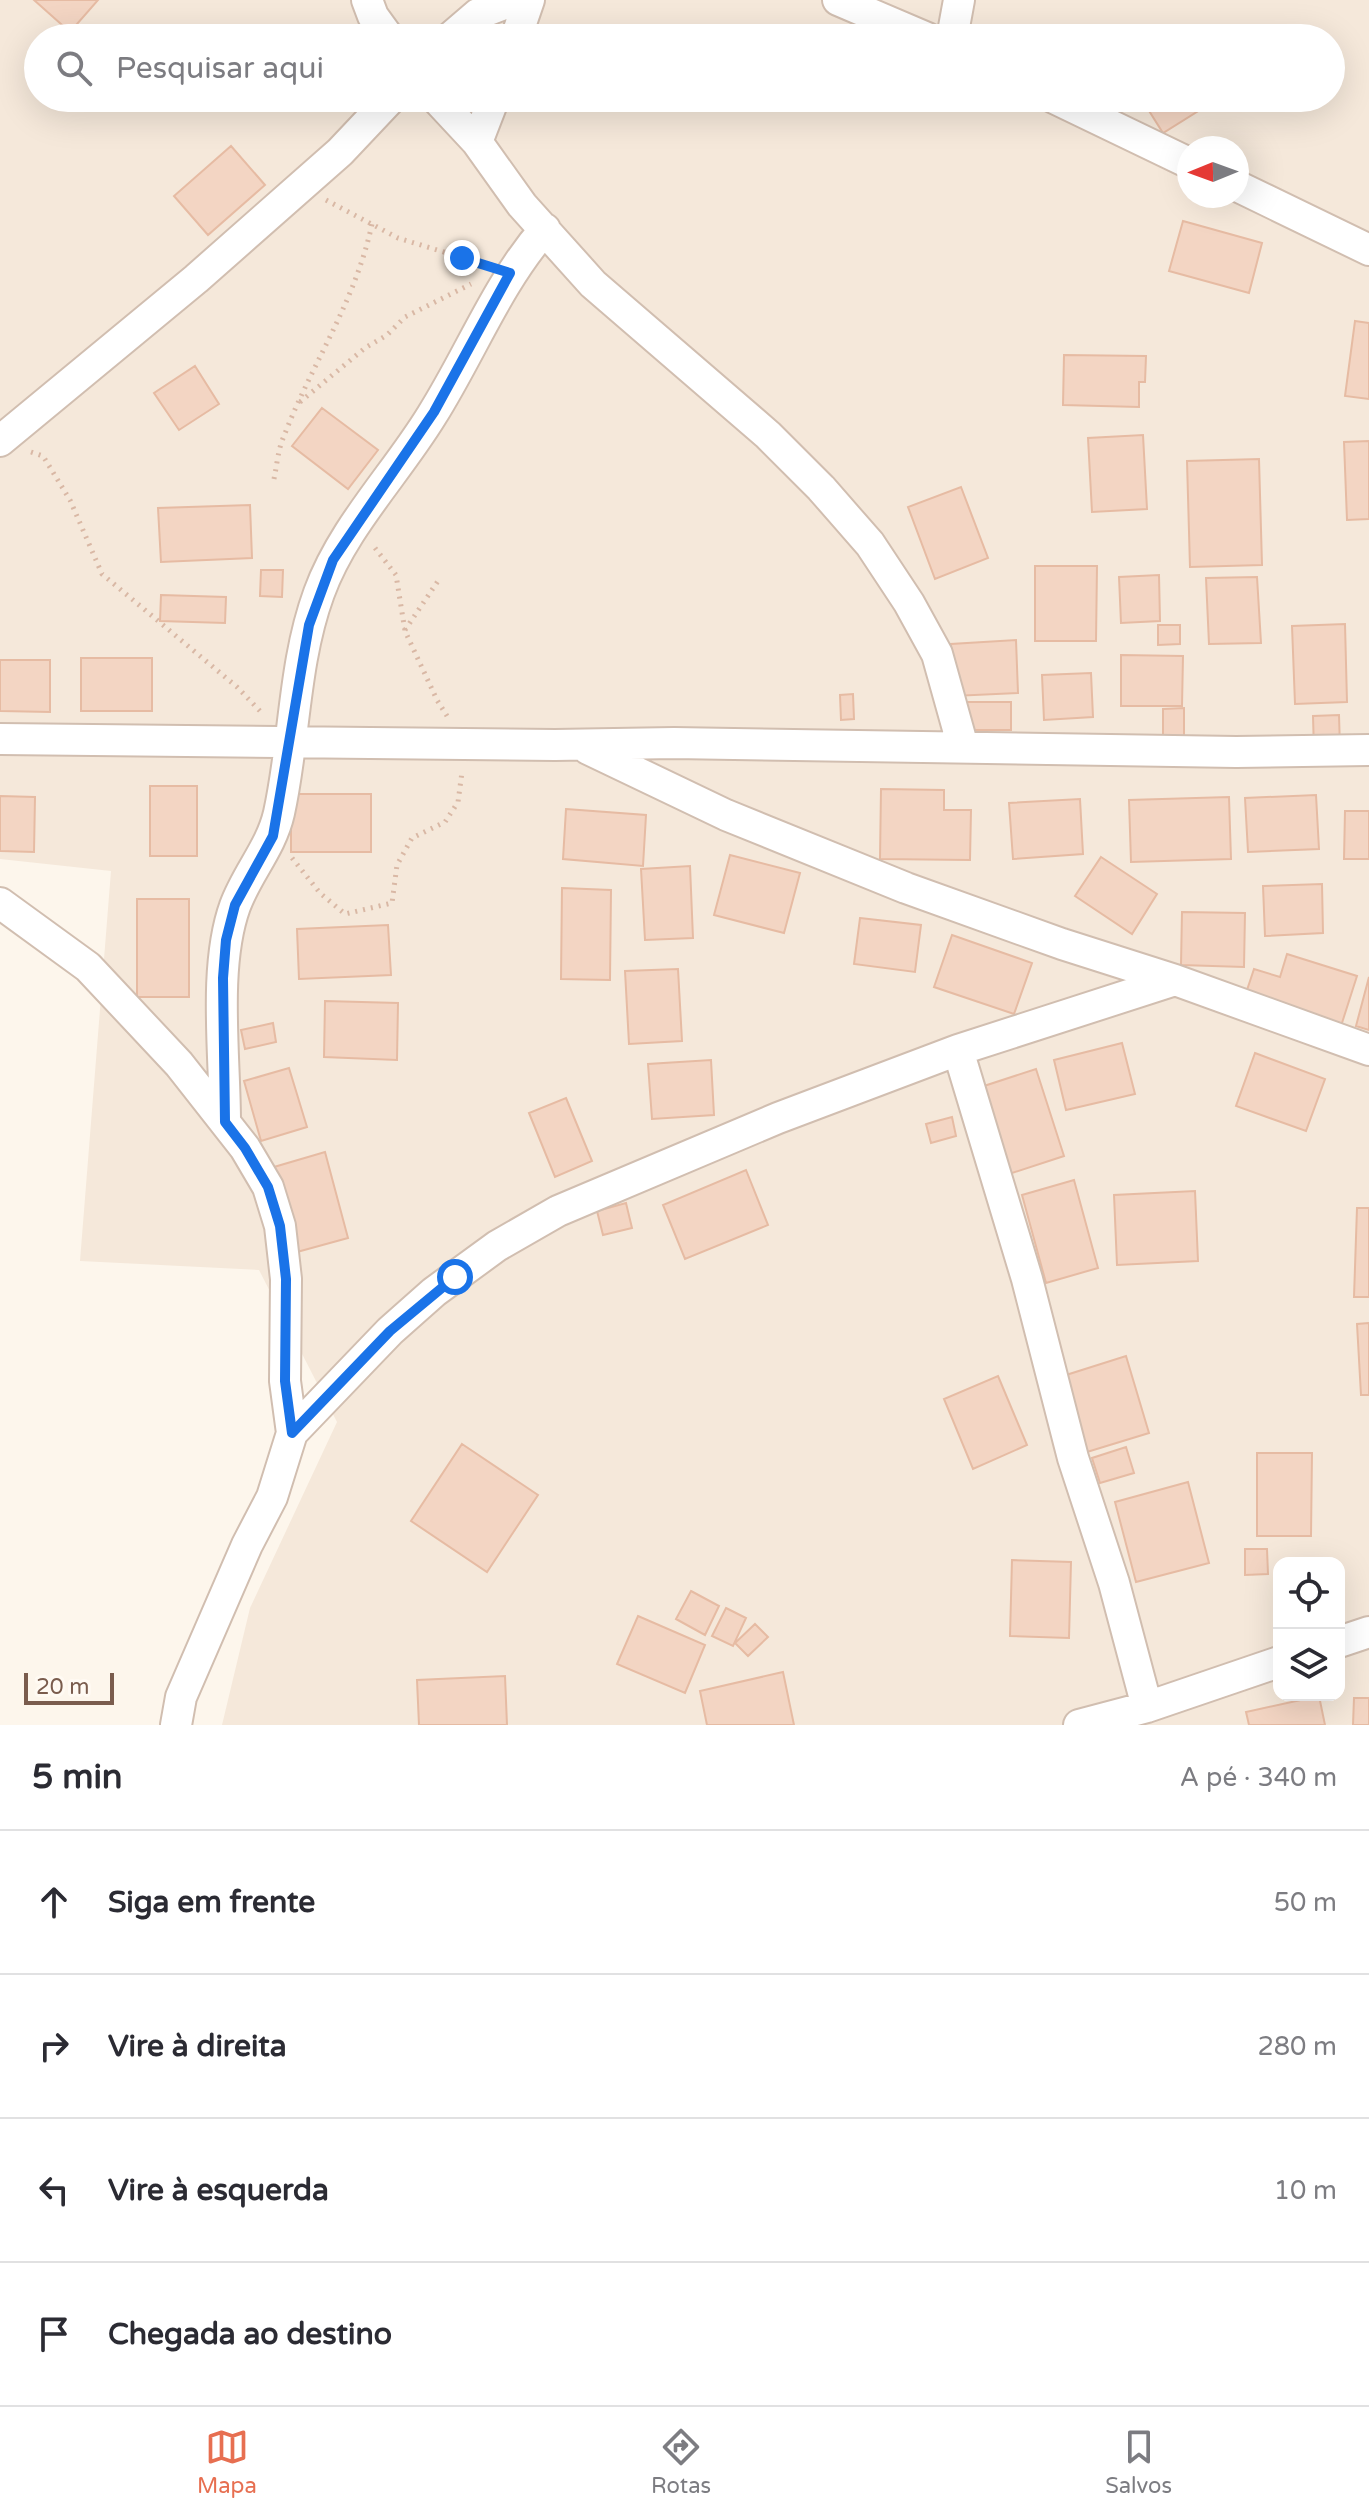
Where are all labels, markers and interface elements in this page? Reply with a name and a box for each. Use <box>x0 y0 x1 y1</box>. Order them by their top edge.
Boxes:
search box <box>24 24 1345 112</box>
icon: search <box>52 46 96 90</box>
text: Pesquisar aqui <box>116 50 324 87</box>
north arrow <box>1177 136 1249 208</box>
route end <box>444 240 480 276</box>
route start <box>437 1259 473 1295</box>
map controls <box>1273 1557 1345 1701</box>
button: locate <box>1273 1557 1345 1629</box>
button: layers <box>1273 1629 1345 1701</box>
scale bar <box>24 1669 114 1705</box>
text: 20 m <box>36 1674 90 1700</box>
text: 5 min <box>32 1757 123 1798</box>
text: A pé · 340 m <box>1180 1762 1337 1793</box>
icon: ahead <box>32 1880 76 1924</box>
text: Siga em frente <box>108 1884 315 1921</box>
text: 50 m <box>1274 1887 1337 1918</box>
icon: right <box>32 2024 76 2068</box>
text: Vire à direita <box>108 2028 287 2065</box>
text: 280 m <box>1257 2031 1337 2062</box>
icon: left <box>32 2168 76 2212</box>
text: Vire à esquerda <box>108 2172 329 2209</box>
text: 10 m <box>1274 2175 1337 2206</box>
icon: arrive <box>32 2312 76 2356</box>
text: Chegada ao destino <box>108 2316 392 2353</box>
tab: Mapa <box>197 2425 257 2499</box>
tab: Rotas <box>651 2425 711 2499</box>
tab: Salvos <box>1105 2425 1172 2499</box>

